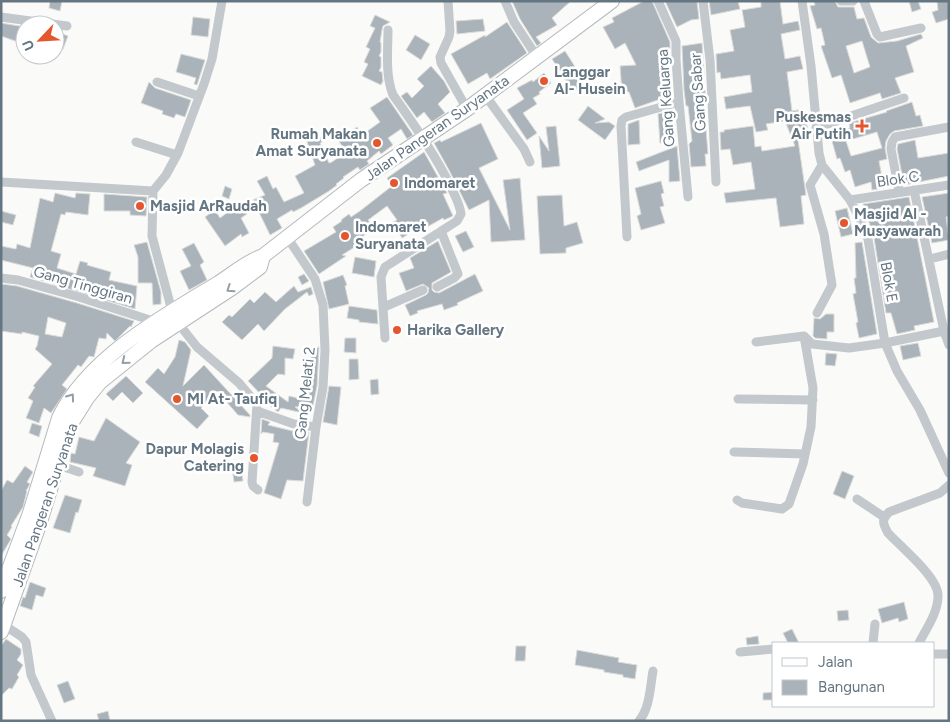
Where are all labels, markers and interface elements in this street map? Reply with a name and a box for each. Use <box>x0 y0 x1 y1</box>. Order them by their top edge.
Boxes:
north arrow <box>15 15 65 65</box>
text: U <box>19 37 38 53</box>
street label: Gang Keluarga <box>654 48 678 148</box>
street label: Gang Sabar <box>686 52 710 132</box>
place label: Langgar Al- Husein <box>554 63 626 98</box>
street label: Jalan Pangeran Suryanata <box>361 71 513 185</box>
marker: Langgar Al- Husein <box>538 75 550 87</box>
place label: Puskesmas Air Putih <box>775 108 851 143</box>
marker: Puskesmas Air Putih <box>855 119 869 133</box>
place label: Rumah Makan Amat Suryanata <box>256 125 367 160</box>
marker: Rumah Makan Amat Suryanata <box>371 137 383 149</box>
street label: Blok C <box>875 167 921 191</box>
place label: Indomaret <box>404 174 476 192</box>
marker: Indomaret <box>388 177 400 189</box>
place label: Masjid ArRaudah <box>150 197 267 215</box>
marker: Masjid ArRaudah <box>134 200 146 212</box>
place label: Masjid Al - Musyawarah <box>854 205 941 240</box>
marker: Masjid Al - Musyawarah <box>838 217 850 229</box>
place label: Indomaret Suryanata <box>355 218 427 253</box>
marker: Indomaret Suryanata <box>339 230 351 242</box>
street label: Blok E <box>877 260 901 304</box>
street label: Gang Tinggiran <box>31 262 135 308</box>
one-way arrow <box>226 283 236 292</box>
place label: Harika Gallery <box>407 321 505 339</box>
marker: Harika Gallery <box>391 324 403 336</box>
street label: Gang Melati 2 <box>291 346 319 440</box>
one-way arrow <box>122 355 131 363</box>
place label: MI At- Taufiq <box>187 390 277 408</box>
one-way arrow <box>65 393 74 403</box>
marker: MI At- Taufiq <box>171 393 183 405</box>
street label: Jalan Pangeran Suryanata <box>8 421 82 589</box>
place label: Dapur Molagis Catering <box>146 440 244 475</box>
marker: Dapur Molagis Catering <box>248 452 260 464</box>
legend <box>772 642 935 707</box>
text: Jalan <box>818 653 853 671</box>
text: Bangunan <box>818 678 885 696</box>

